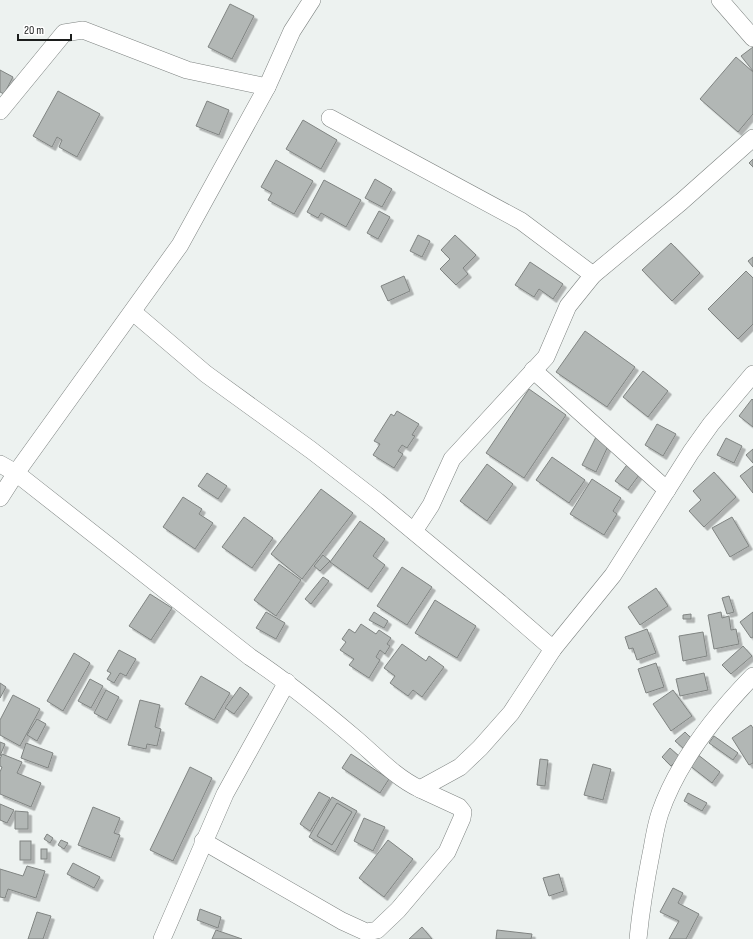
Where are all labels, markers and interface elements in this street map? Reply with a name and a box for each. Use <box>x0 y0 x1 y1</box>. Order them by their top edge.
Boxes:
scale bar <box>18 16 71 42</box>
text: 20 m <box>24 23 44 38</box>

